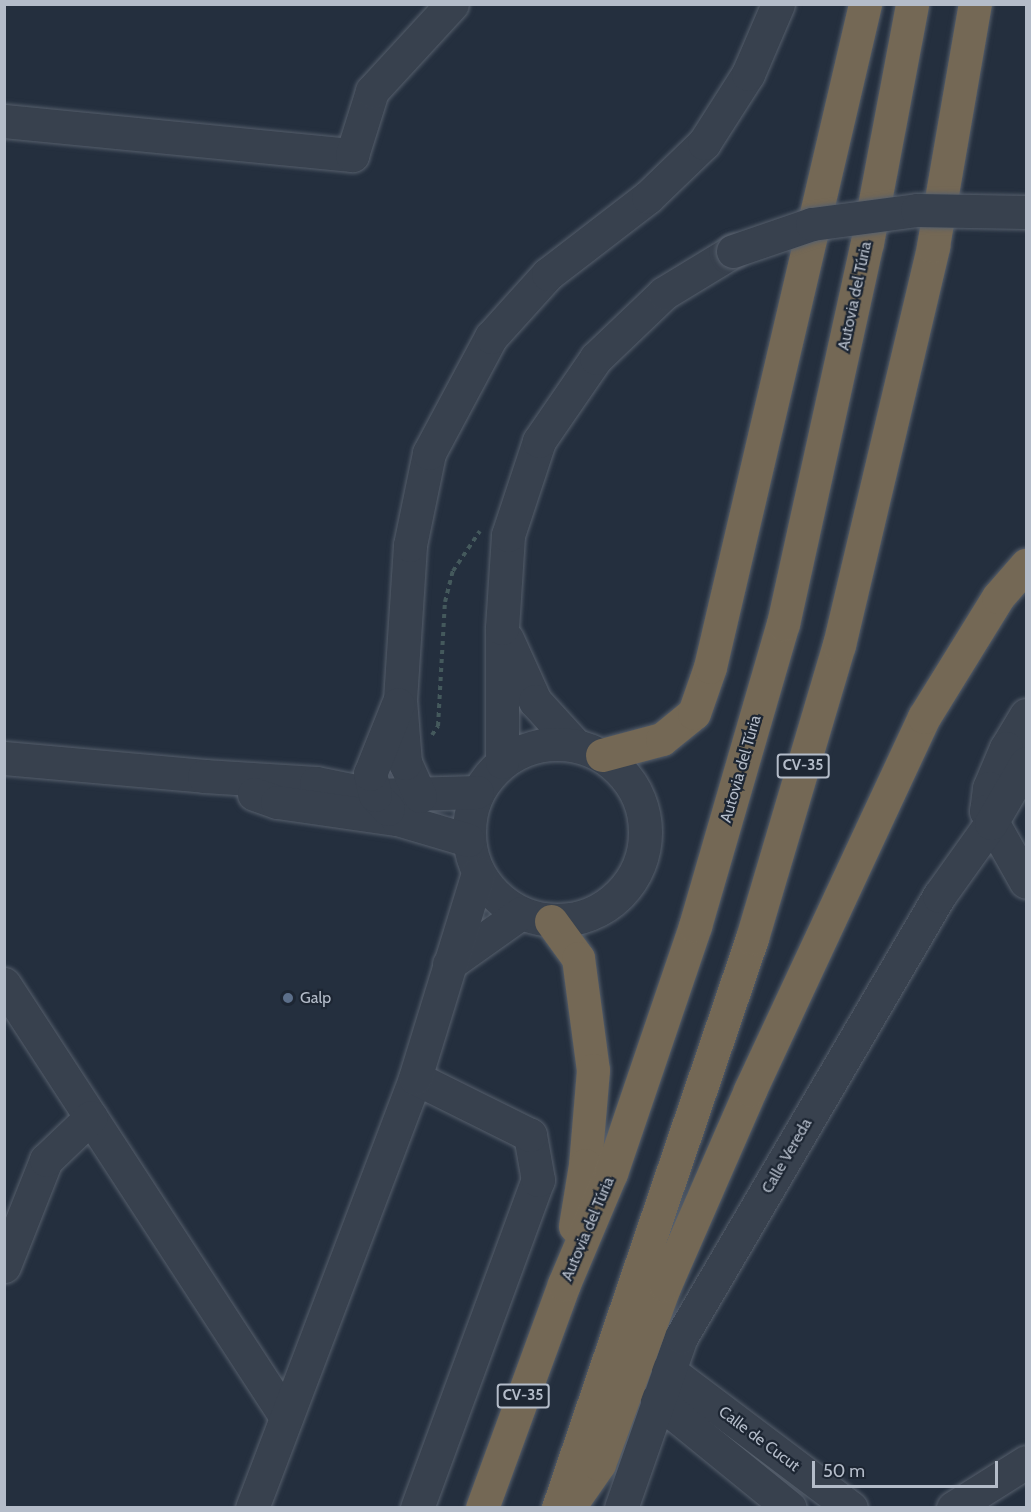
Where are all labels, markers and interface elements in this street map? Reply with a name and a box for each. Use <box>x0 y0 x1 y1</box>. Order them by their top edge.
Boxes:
street label: Autovia del Túria <box>834 240 876 352</box>
street label: Autovia del Túria <box>717 713 765 825</box>
road number: CV-35 <box>776 754 830 778</box>
place label: Galp <box>300 988 331 1008</box>
marker: Galp <box>281 991 295 1005</box>
street label: Calle Vereda <box>758 1115 816 1197</box>
street label: Autovia del Túria <box>558 1174 618 1284</box>
road number: CV-35 <box>496 1384 550 1408</box>
street label: Calle de Cucut <box>715 1402 803 1476</box>
scale bar <box>815 1449 1001 1487</box>
text: 50 m <box>823 1460 865 1482</box>

